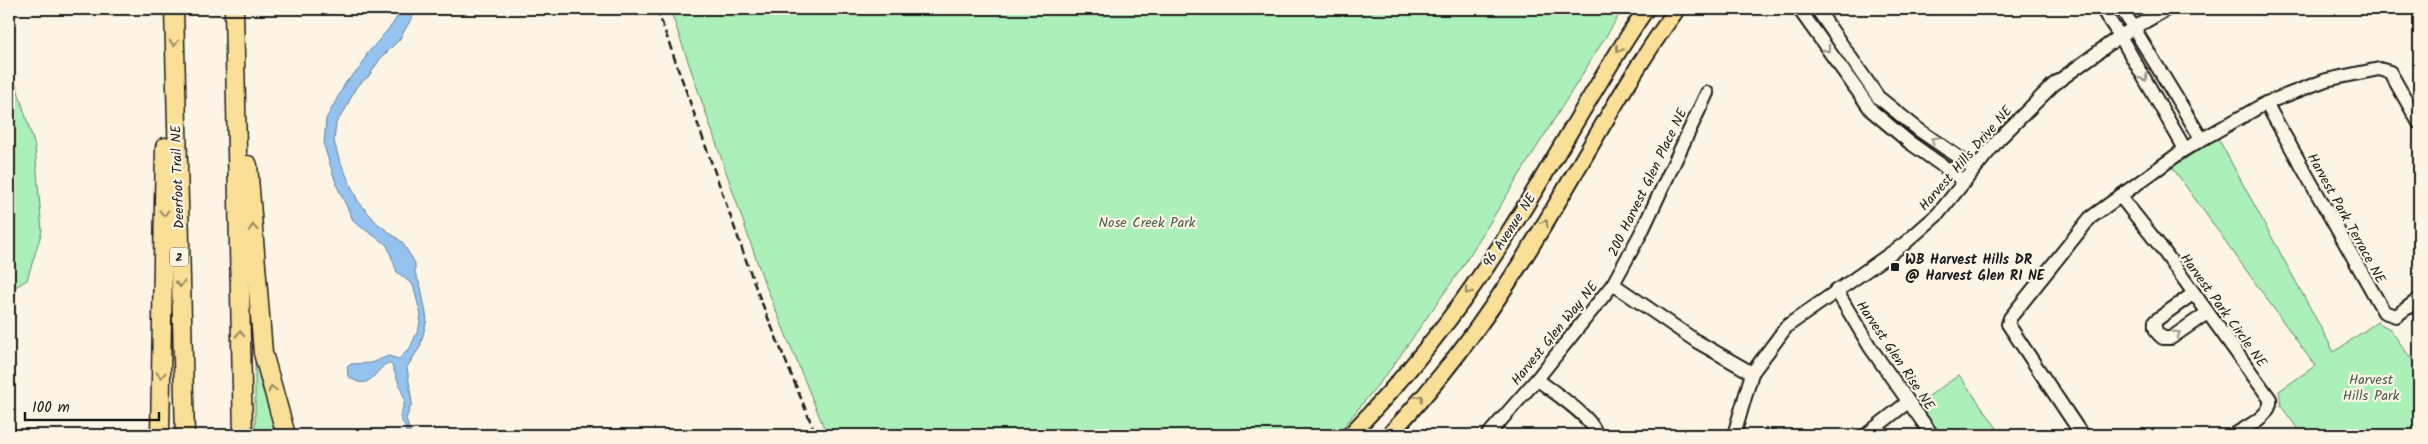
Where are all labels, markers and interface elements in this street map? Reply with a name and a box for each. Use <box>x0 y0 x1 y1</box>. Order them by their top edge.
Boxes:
one-way arrow <box>169 40 179 48</box>
one-way arrow <box>1821 43 1830 53</box>
one-way arrow <box>1615 44 1625 53</box>
one-way arrow <box>2138 73 2148 82</box>
street label: Harvest Hills Drive NE <box>1914 100 2018 216</box>
street label: 200 Harvest Glen Place NE <box>1602 104 1694 260</box>
street label: Deerfoot Trail NE <box>165 124 191 229</box>
one-way arrow <box>1930 137 1940 146</box>
street label: Harvest Park Terrace NE <box>2301 149 2392 288</box>
street label: 96 Avenue NE <box>1478 188 1543 272</box>
one-way arrow <box>158 209 169 217</box>
park label: Nose Creek Park <box>1099 212 1196 234</box>
one-way arrow <box>1538 220 1548 229</box>
one-way arrow <box>248 223 259 231</box>
road number: 2 <box>170 248 188 266</box>
place label: WB Harvest Hills DR @ Harvest Glen RI NE <box>1905 249 2046 287</box>
street label: Harvest Park Circle NE <box>2174 249 2273 373</box>
marker: WB Harvest Hills DR @ Harvest Glen RI NE <box>1889 261 1901 273</box>
street label: Harvest Glen Way NE <box>1506 276 1604 390</box>
one-way arrow <box>175 281 185 289</box>
one-way arrow <box>1465 285 1474 295</box>
street label: Harvest Glen Rise NE <box>1850 296 1941 416</box>
one-way arrow <box>235 330 246 338</box>
one-way arrow <box>2171 330 2180 340</box>
park label: Harvest Hills Park <box>2343 369 2400 407</box>
one-way arrow <box>155 371 166 379</box>
one-way arrow <box>267 384 278 393</box>
scale bar <box>25 389 159 421</box>
one-way arrow <box>1415 395 1423 404</box>
text: 100 m <box>32 396 70 420</box>

